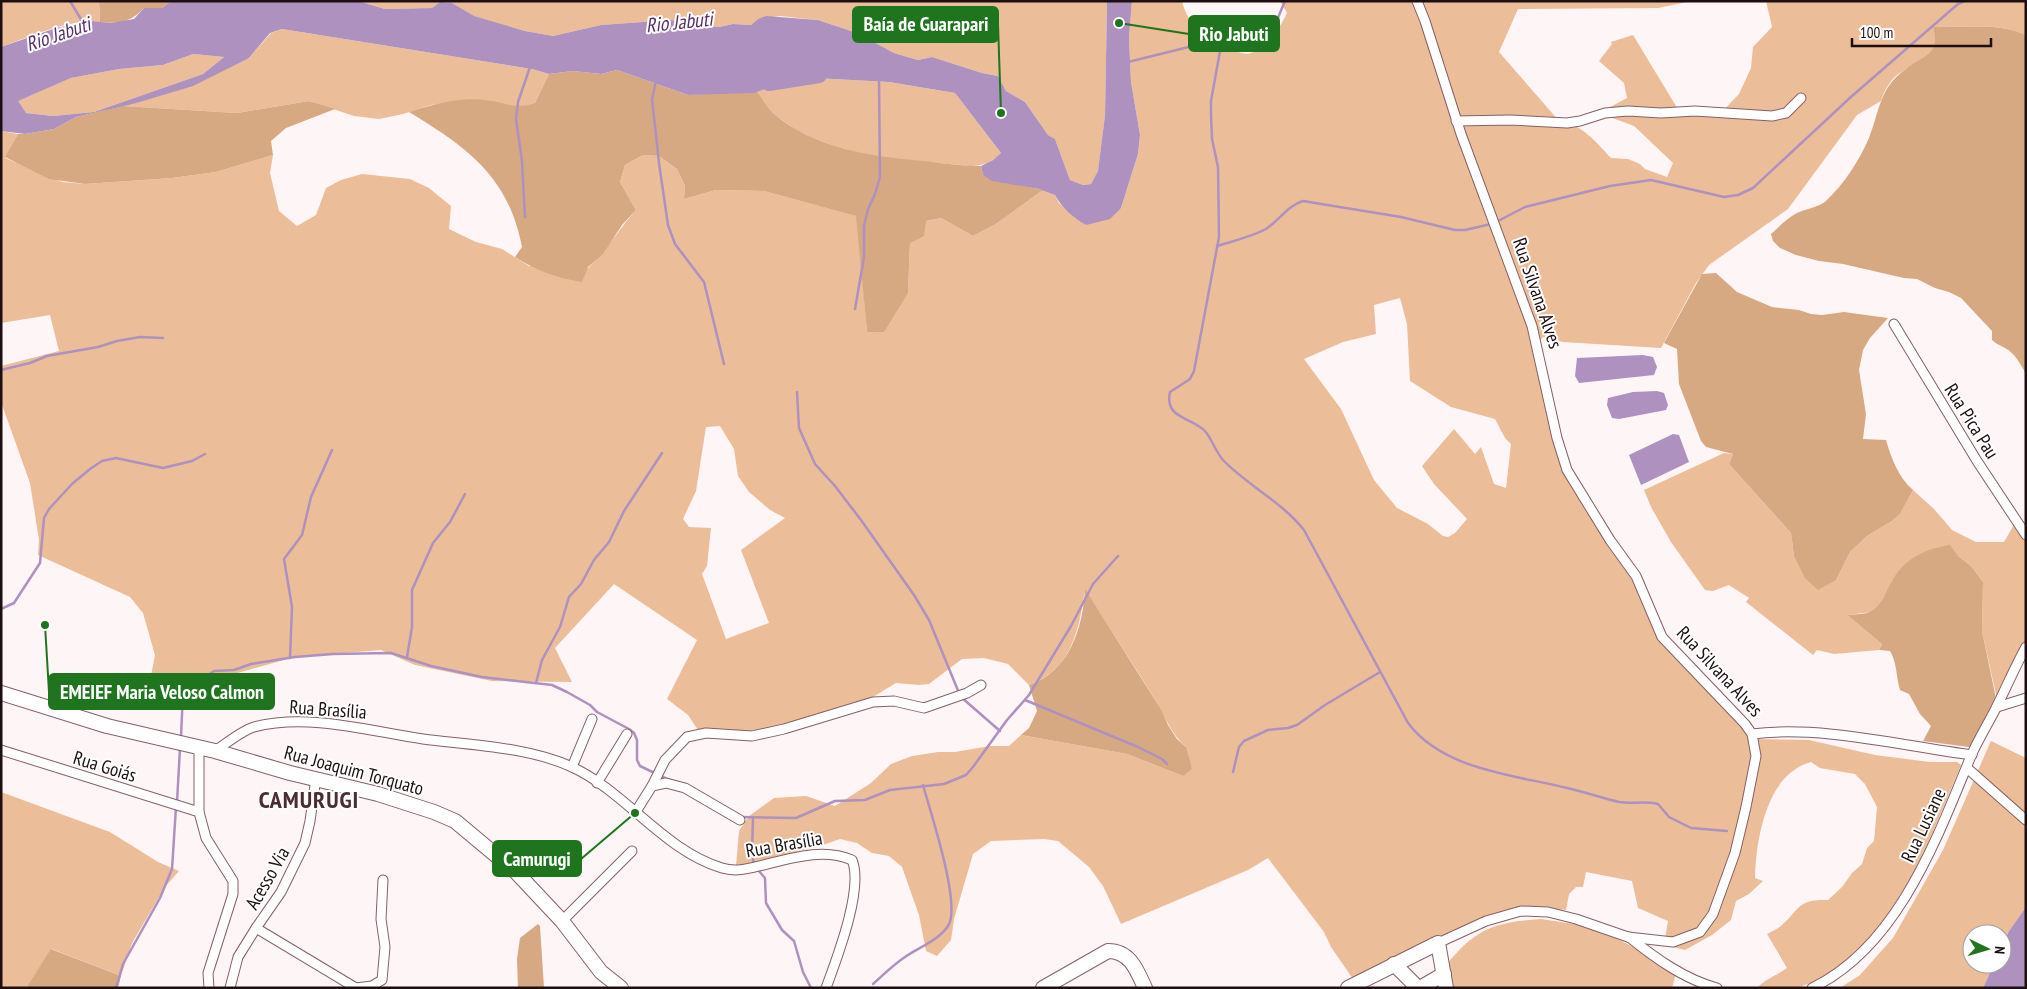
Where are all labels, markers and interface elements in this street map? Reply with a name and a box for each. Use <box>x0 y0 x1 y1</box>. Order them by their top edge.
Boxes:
water label: Rio Jabuti <box>644 5 716 38</box>
callout: Baía de Guarapari <box>853 7 998 42</box>
water label: Rio Jabuti <box>22 10 96 57</box>
text: Baía de Guarapari <box>863 11 989 37</box>
scale bar <box>1852 15 1991 47</box>
callout: Rio Jabuti <box>1189 16 1279 51</box>
text: Rio Jabuti <box>1199 21 1269 47</box>
text: 100 m <box>1860 23 1893 42</box>
street label: Rua Silvana Alves <box>1508 235 1568 351</box>
street label: Rua Pica Pau <box>1940 379 2004 463</box>
street label: Rua Silvana Alves <box>1672 621 1768 721</box>
callout: EMEIEF Maria Veloso Calmon <box>49 674 274 709</box>
text: EMEIEF Maria Veloso Calmon <box>60 679 264 705</box>
street label: Rua Brasília <box>289 694 367 724</box>
street label: Rua Joaquim Torquato <box>282 740 426 800</box>
street label: Rua Goiás <box>71 745 139 787</box>
district label: CAMURUGI <box>259 784 359 815</box>
street label: Rua Lusiane <box>1895 784 1951 866</box>
street label: Rua Brasília <box>744 825 824 863</box>
callout: Camurugi <box>493 841 581 876</box>
street label: Acesso Via <box>240 842 294 914</box>
text: Camurugi <box>503 846 571 872</box>
north arrow <box>1962 924 2012 974</box>
text: N <box>1991 946 2009 955</box>

